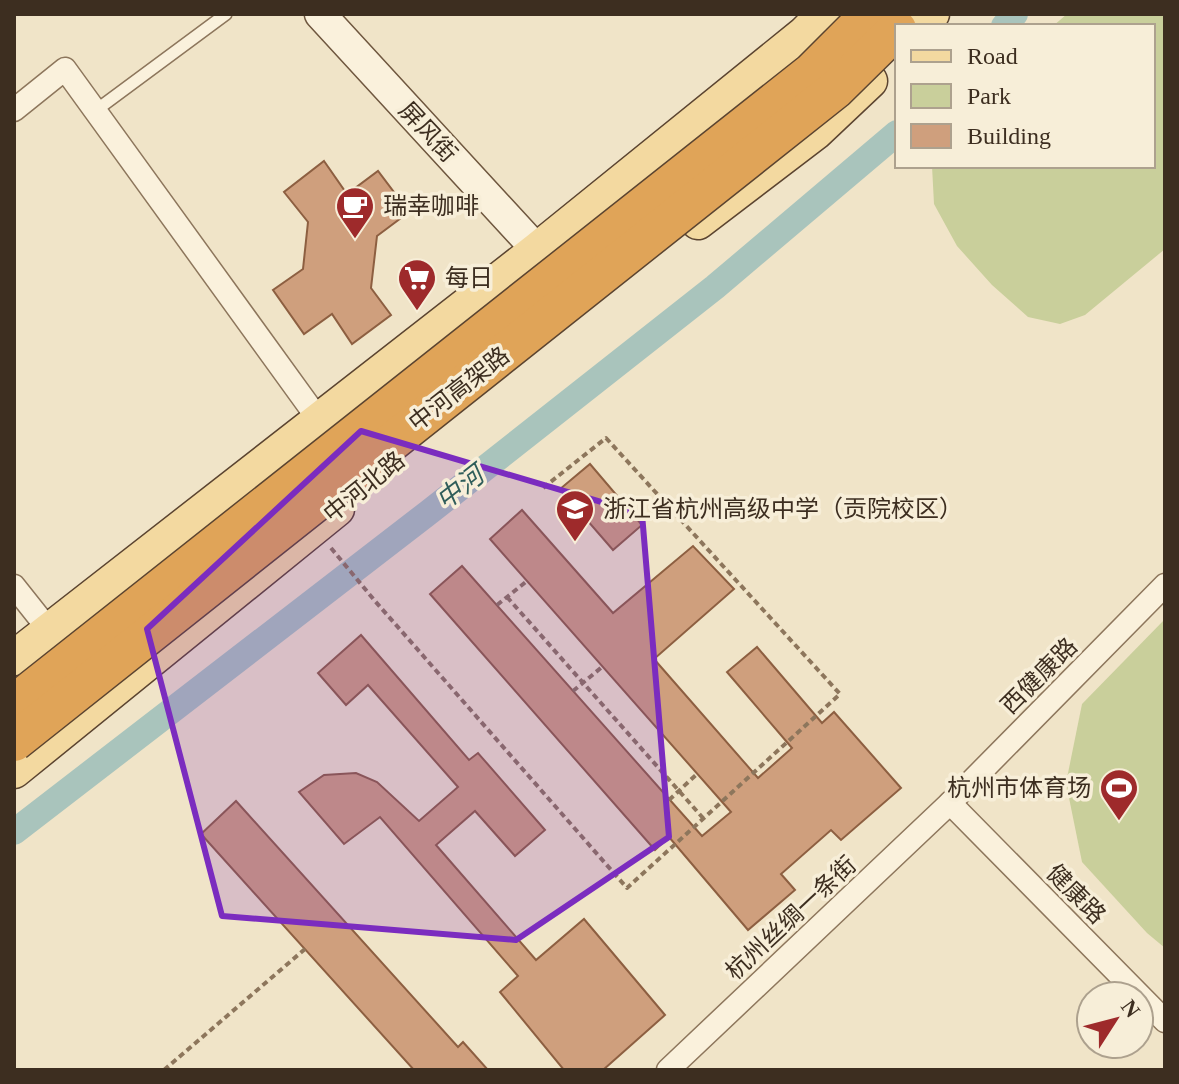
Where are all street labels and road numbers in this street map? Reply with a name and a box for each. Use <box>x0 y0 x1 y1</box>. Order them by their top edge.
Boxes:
street label: 屏风街 <box>394 97 462 167</box>
street label: 中河高架路 <box>404 342 514 436</box>
street label: 中河北路 <box>319 447 409 527</box>
street label: 西健康路 <box>996 633 1082 719</box>
street label: 杭州丝绸一条街 <box>721 851 861 985</box>
street label: 健康路 <box>1041 859 1111 929</box>

